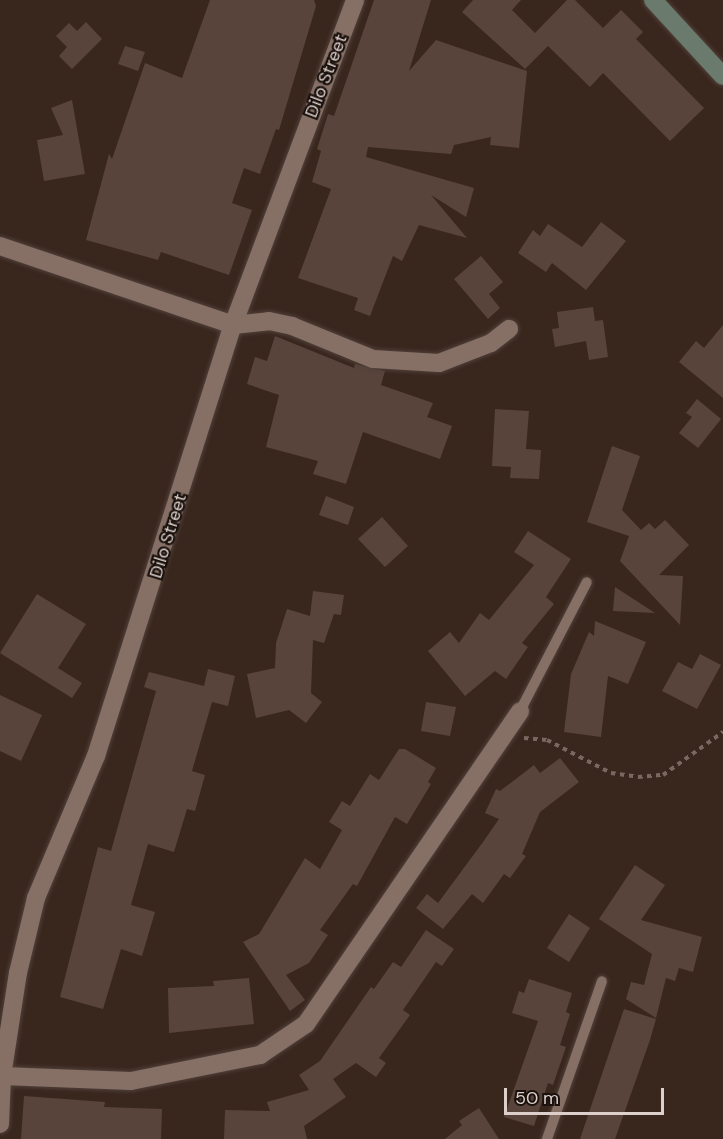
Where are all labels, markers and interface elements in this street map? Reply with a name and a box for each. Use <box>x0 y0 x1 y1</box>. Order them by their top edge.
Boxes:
street label: Dilo Street <box>300 31 352 121</box>
street label: Dilo Street <box>145 491 191 581</box>
scale bar <box>507 1076 668 1114</box>
text: 50 m <box>515 1086 559 1110</box>

